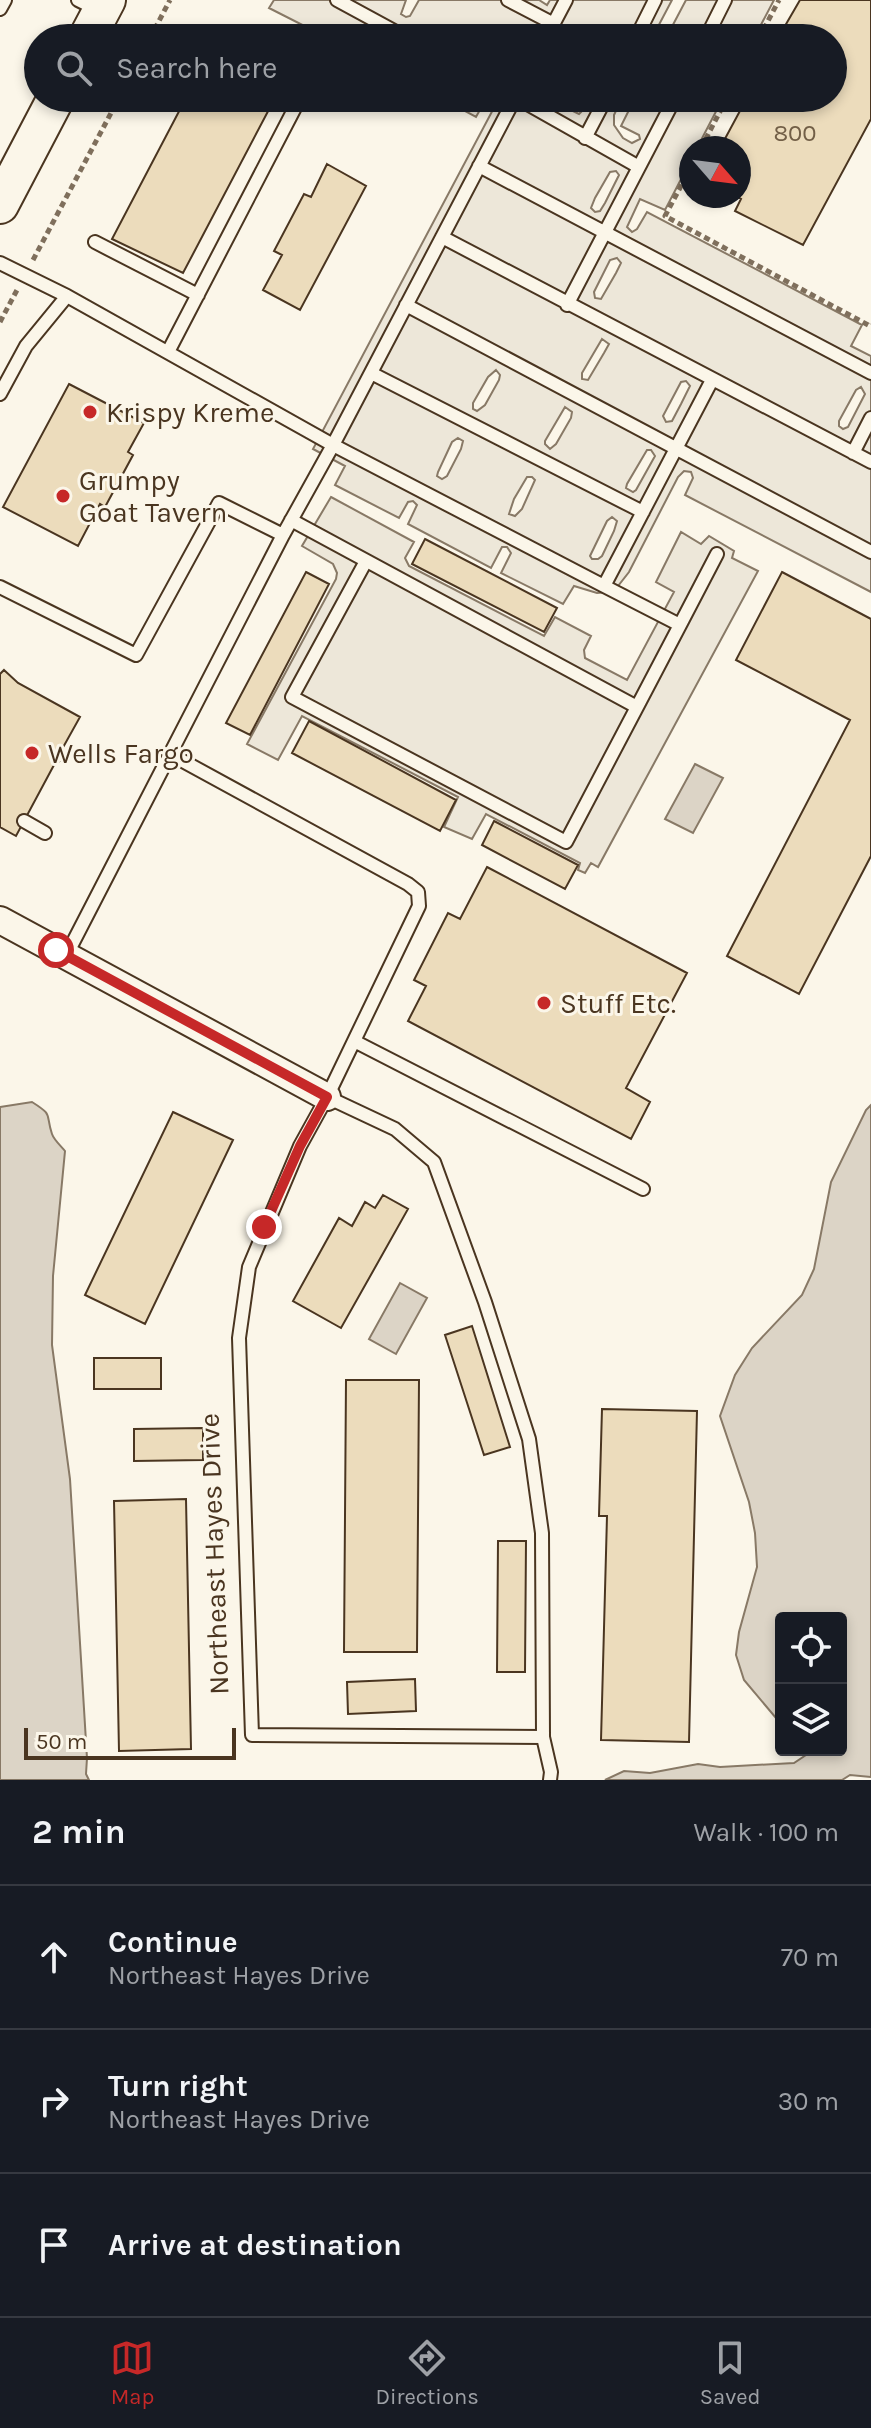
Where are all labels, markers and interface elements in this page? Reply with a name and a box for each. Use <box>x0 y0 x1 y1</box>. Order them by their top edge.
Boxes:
search box <box>24 24 847 112</box>
icon: search <box>52 46 96 90</box>
text: Search here <box>116 50 277 86</box>
house number: 800 <box>773 119 817 147</box>
north arrow <box>679 136 751 208</box>
place label: Krispy Kreme <box>106 396 274 429</box>
marker: Krispy Kreme <box>81 403 99 421</box>
place label: Grumpy Goat Tavern <box>79 464 227 529</box>
marker: Grumpy Goat Tavern <box>54 487 72 505</box>
place label: Wells Fargo <box>48 737 194 770</box>
marker: Wells Fargo <box>23 744 41 762</box>
route start <box>38 932 74 968</box>
place label: Stuff Etc. <box>560 987 676 1020</box>
marker: Stuff Etc. <box>535 994 553 1012</box>
route end <box>246 1209 282 1245</box>
street label: Northeast Hayes Drive <box>193 1413 235 1695</box>
map controls <box>775 1612 847 1756</box>
button: locate <box>775 1612 847 1684</box>
button: layers <box>775 1684 847 1756</box>
scale bar <box>24 1724 236 1760</box>
text: 50 m <box>36 1729 87 1755</box>
text: 2 min <box>32 1812 126 1852</box>
text: Walk · 100 m <box>693 1817 839 1848</box>
text: Continue <box>108 1924 238 1960</box>
icon: ahead <box>32 1935 76 1979</box>
text: 70 m <box>781 1942 839 1973</box>
text: Northeast Hayes Drive <box>108 1960 370 1991</box>
text: Turn right <box>108 2068 248 2104</box>
icon: right <box>32 2079 76 2123</box>
text: 30 m <box>778 2086 839 2117</box>
text: Northeast Hayes Drive <box>108 2104 370 2135</box>
icon: arrive <box>32 2223 76 2267</box>
text: Arrive at destination <box>108 2227 402 2263</box>
tab: Map <box>110 2336 154 2410</box>
tab: Directions <box>375 2336 479 2410</box>
tab: Saved <box>700 2336 761 2410</box>

